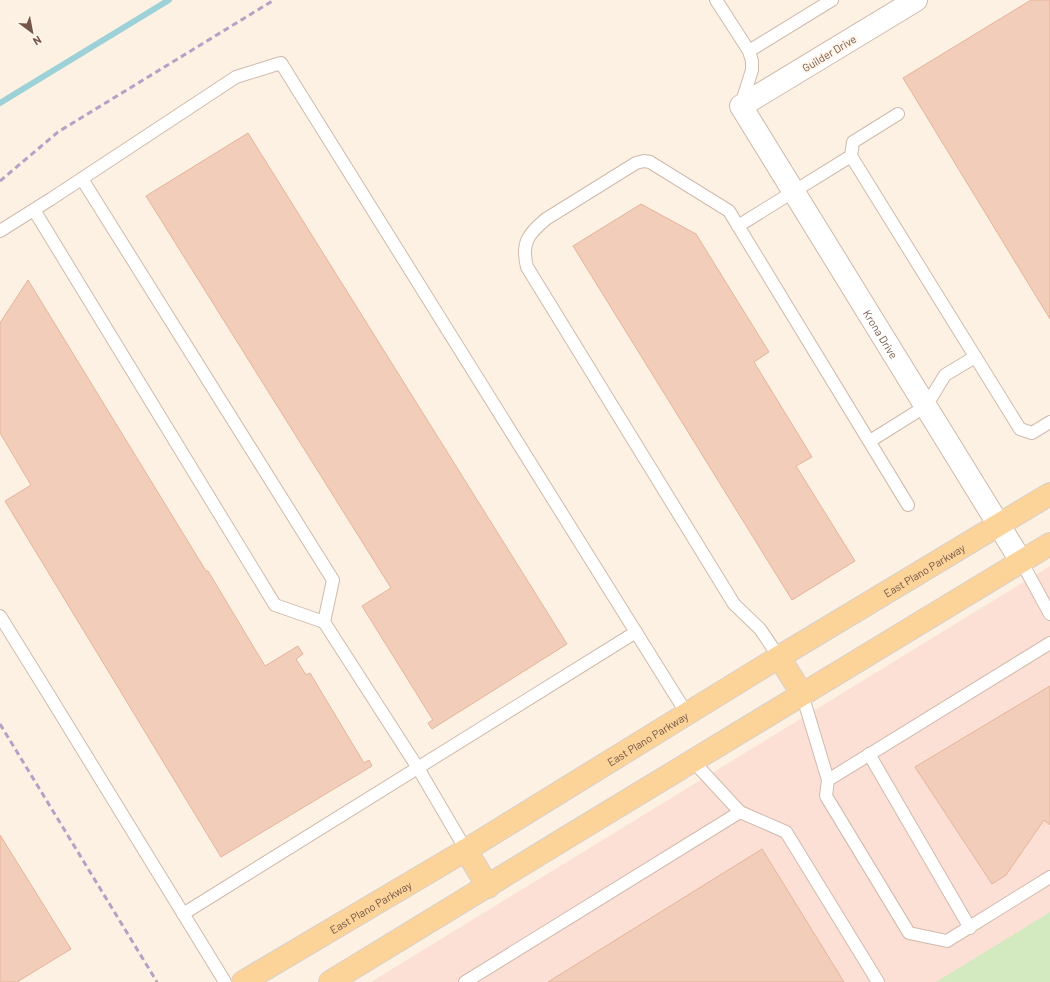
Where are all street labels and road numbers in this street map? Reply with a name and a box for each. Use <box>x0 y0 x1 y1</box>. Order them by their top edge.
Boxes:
street label: Guilder Drive <box>800 32 858 74</box>
street label: Krona Drive <box>861 307 901 361</box>
street label: East Plano Parkway <box>881 540 967 599</box>
street label: East Plano Parkway <box>604 708 690 768</box>
street label: East Plano Parkway <box>327 877 414 936</box>

